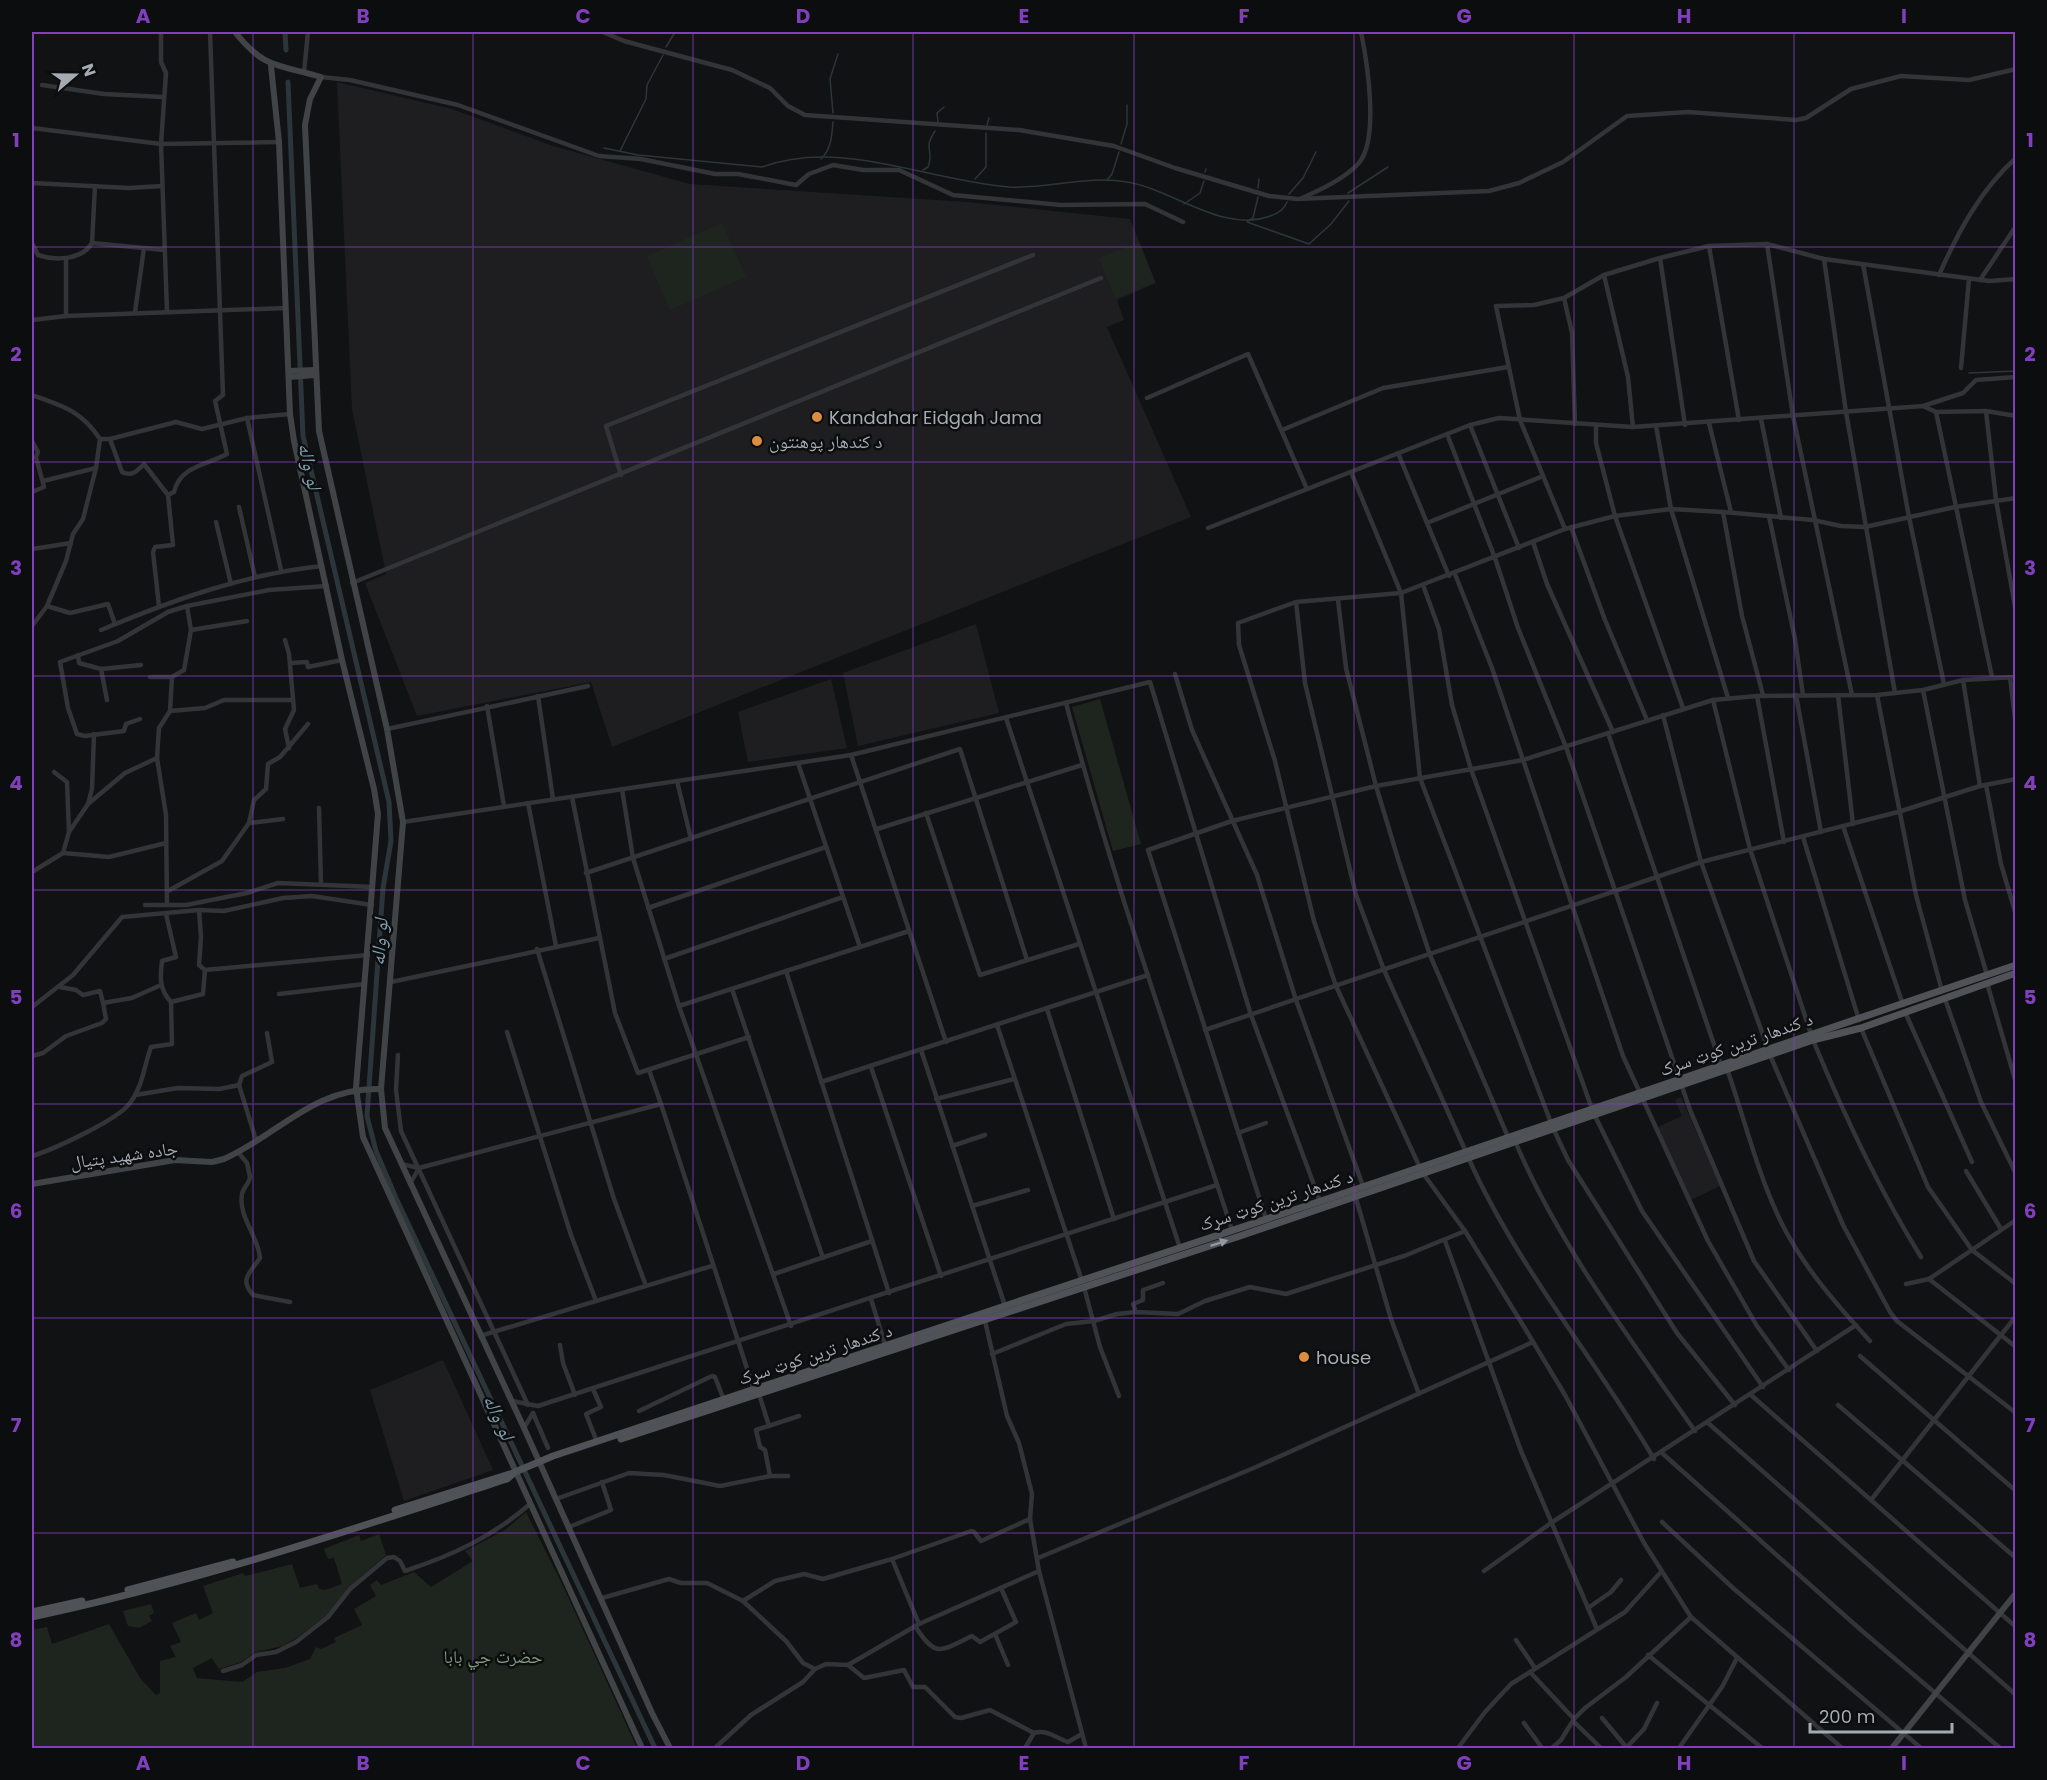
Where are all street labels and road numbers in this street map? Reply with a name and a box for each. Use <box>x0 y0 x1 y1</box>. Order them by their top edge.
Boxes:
street label: د کندهار ترين کوټ سړک <box>1656 1006 1816 1082</box>
street label: جاده شهید پتیال <box>69 1135 179 1175</box>
street label: د کندهار ترين کوټ سړک <box>1196 1163 1356 1237</box>
street label: د کندهار ترين کوټ سړک <box>735 1317 895 1391</box>

